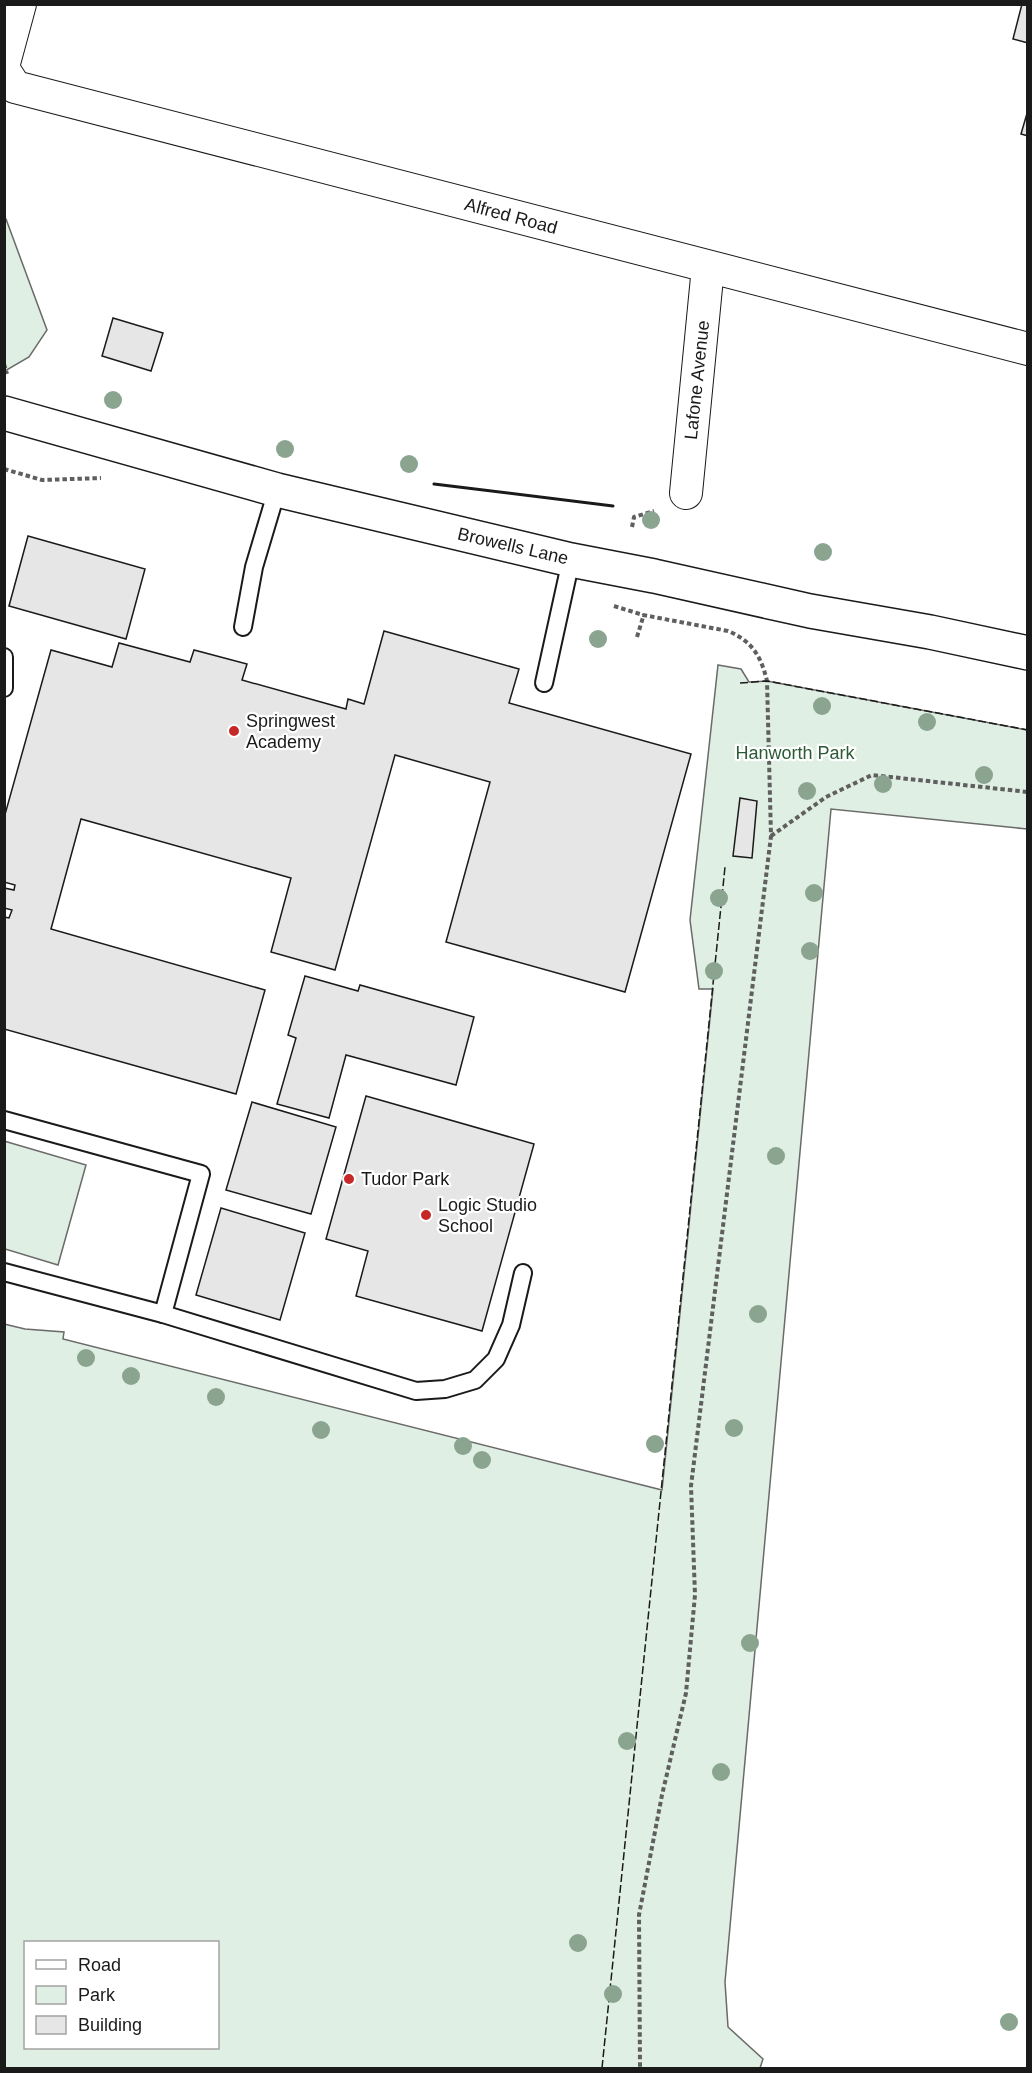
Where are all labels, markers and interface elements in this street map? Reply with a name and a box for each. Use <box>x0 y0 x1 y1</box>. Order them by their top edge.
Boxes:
street label: Alfred Road <box>463 194 559 238</box>
street label: Lafone Avenue <box>681 319 713 441</box>
street label: Browells Lane <box>456 524 570 568</box>
place label: Springwest Academy <box>246 711 335 752</box>
marker: Springwest Academy <box>227 724 241 738</box>
park label: Hanworth Park <box>735 743 856 763</box>
place label: Tudor Park <box>361 1169 450 1189</box>
marker: Tudor Park <box>342 1172 356 1186</box>
place label: Logic Studio School <box>438 1195 537 1236</box>
marker: Logic Studio School <box>419 1208 433 1222</box>
legend <box>24 1941 219 2049</box>
text: Road <box>78 1955 121 1975</box>
text: Park <box>78 1985 116 2005</box>
text: Building <box>78 2015 142 2035</box>

